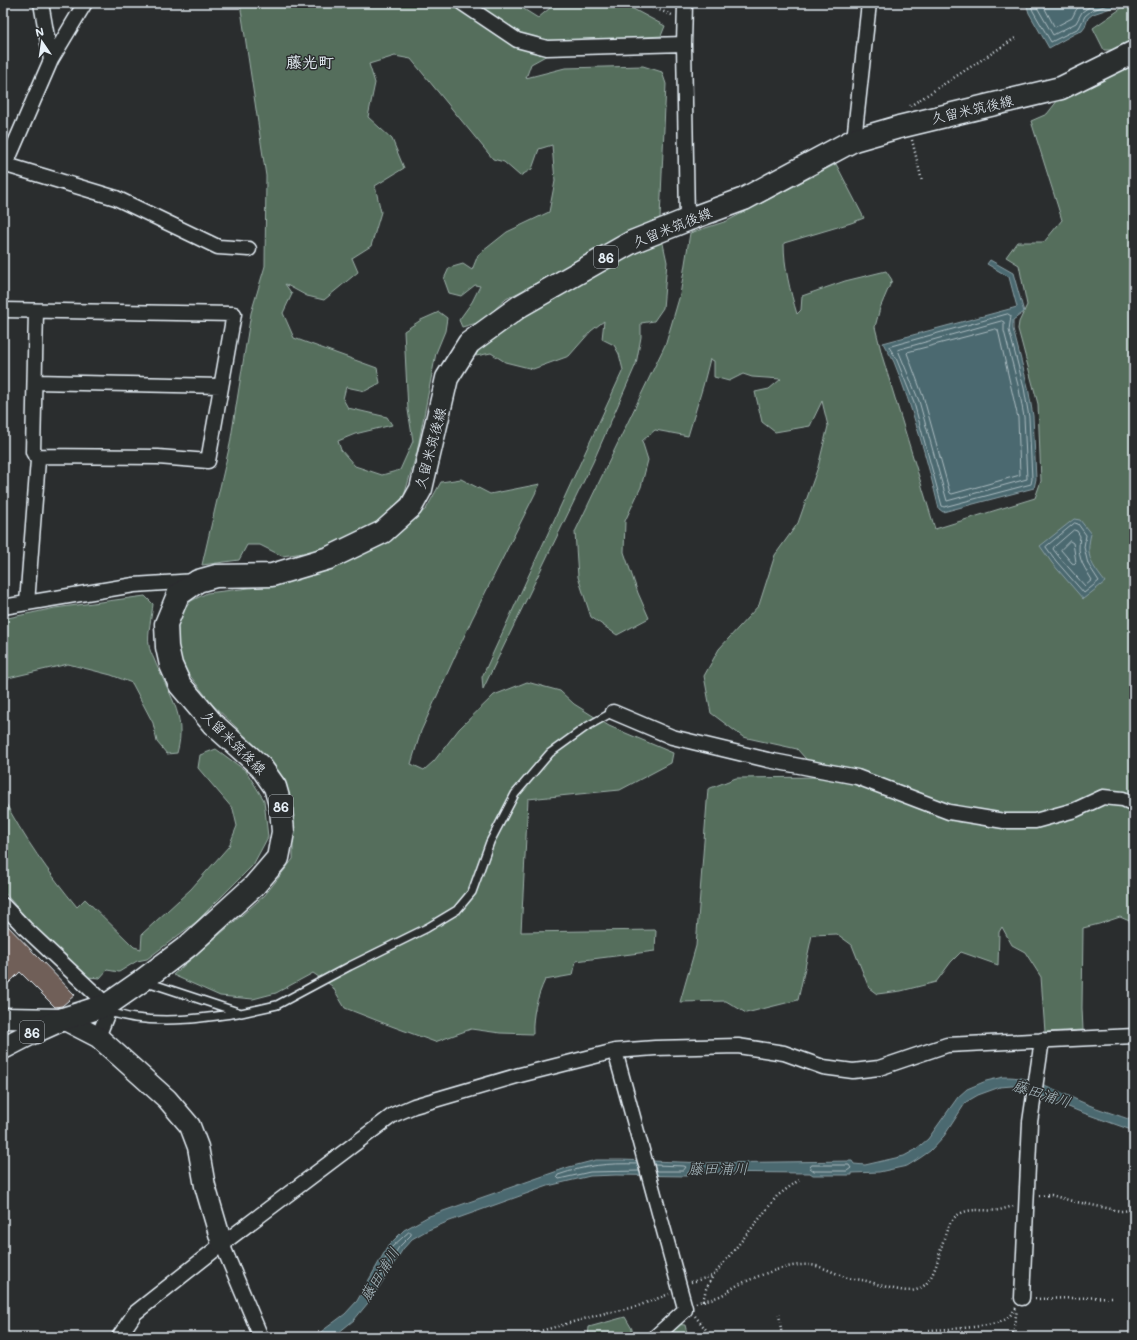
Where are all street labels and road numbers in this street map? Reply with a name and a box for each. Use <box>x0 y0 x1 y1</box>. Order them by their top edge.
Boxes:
street label: 久留米筑後線 <box>929 90 1015 128</box>
street label: 久留米筑後線 <box>629 202 715 252</box>
road number: 86 <box>594 246 618 268</box>
street label: 久留米筑後線 <box>410 405 450 491</box>
street label: 久留米筑後線 <box>198 706 270 778</box>
road number: 86 <box>269 795 293 817</box>
road number: 86 <box>20 1021 44 1043</box>

